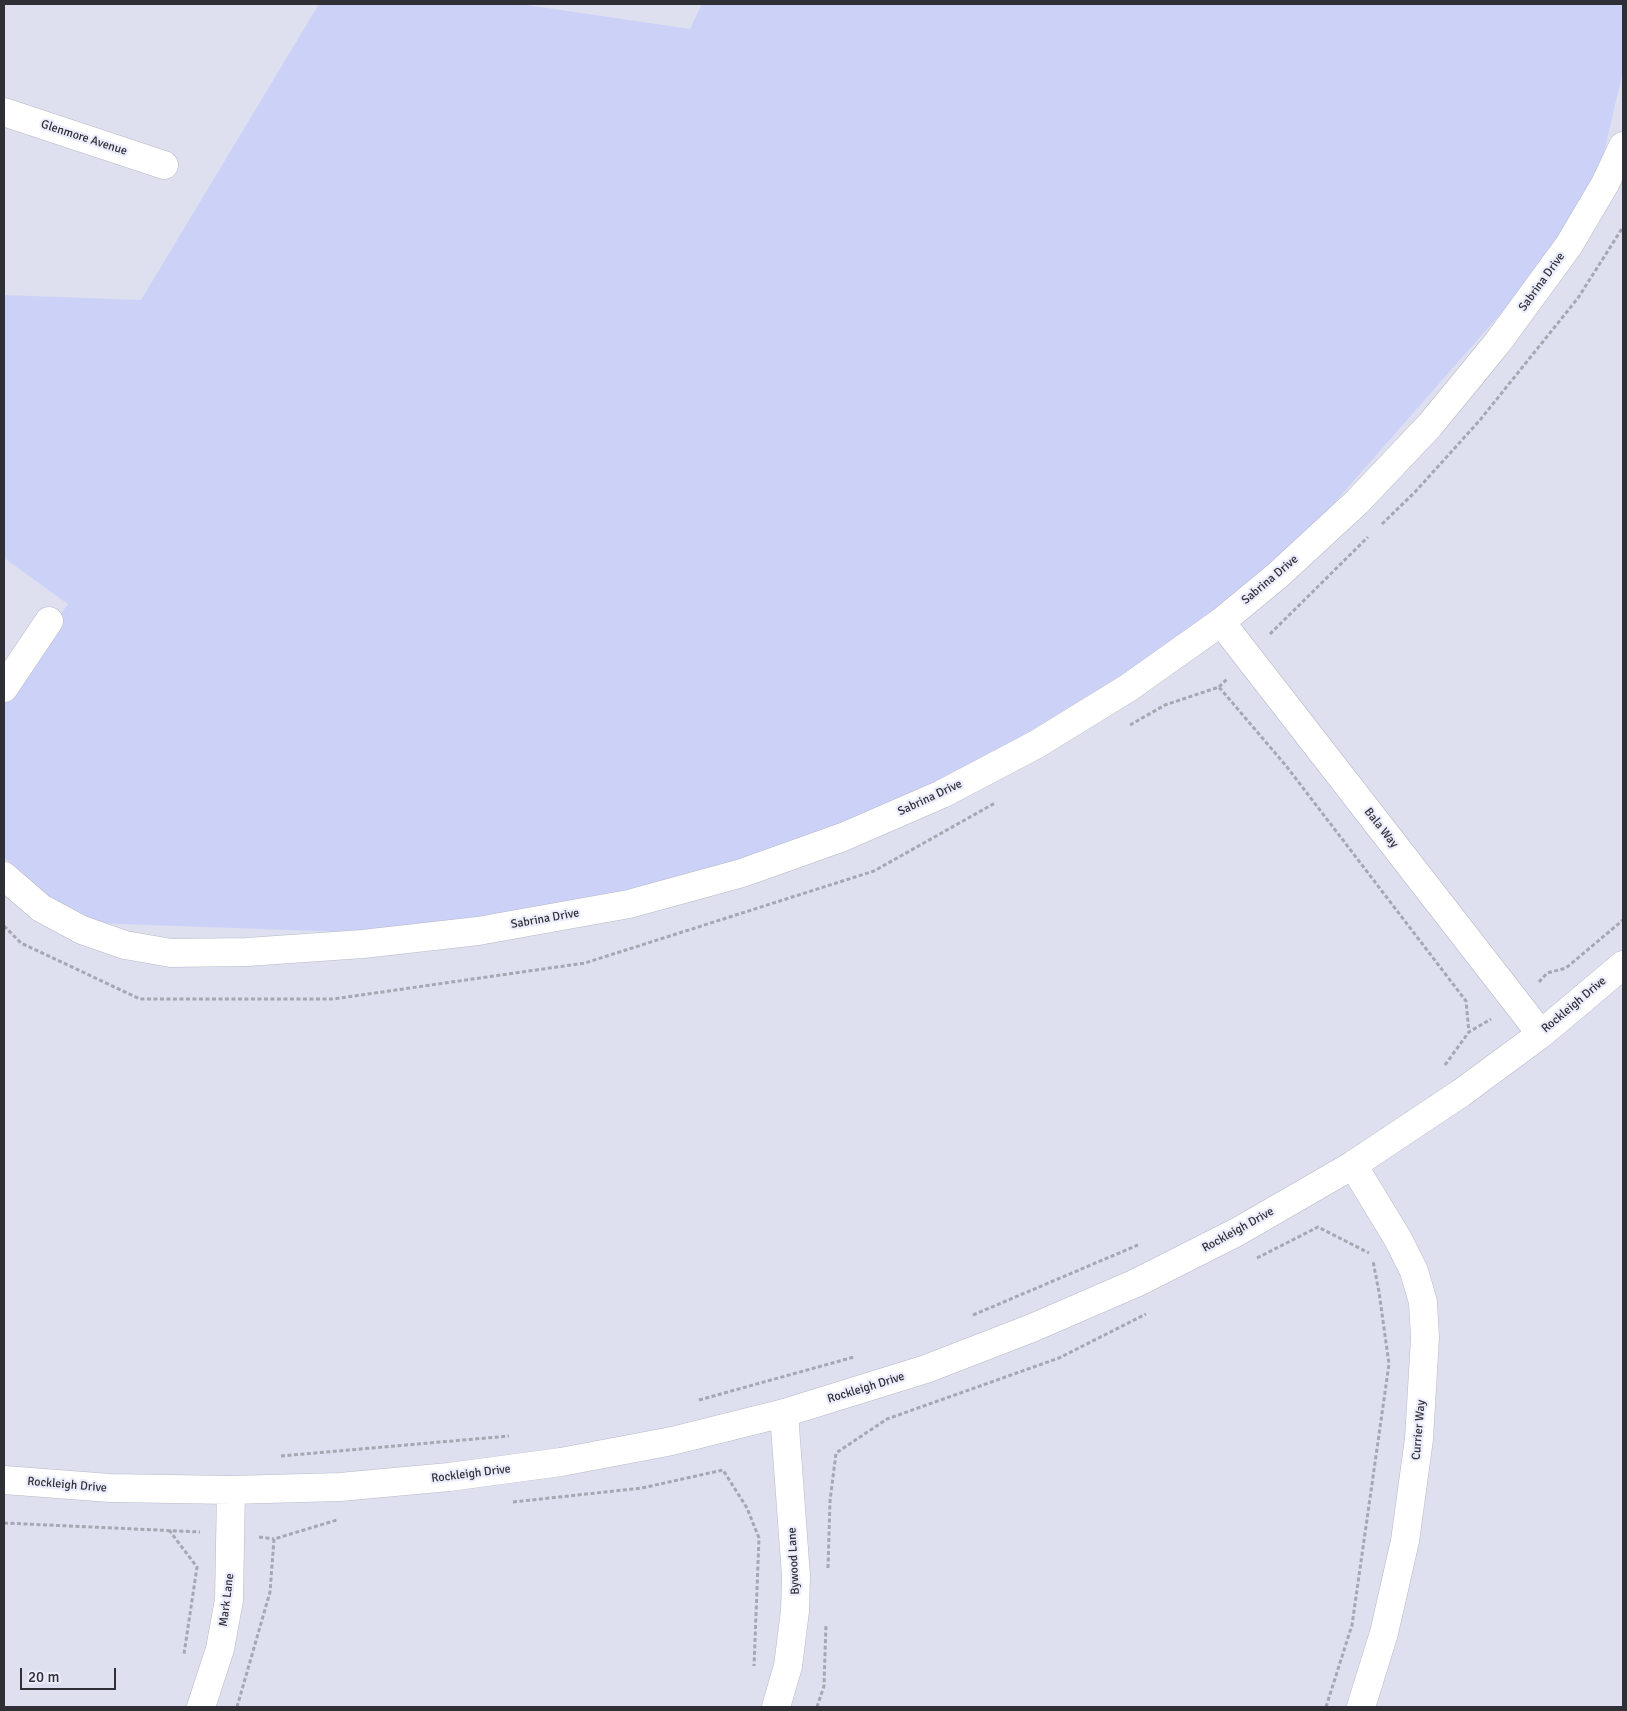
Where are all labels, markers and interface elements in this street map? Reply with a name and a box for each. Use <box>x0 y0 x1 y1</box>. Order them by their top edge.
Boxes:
street label: Glenmore Avenue <box>39 117 129 159</box>
street label: Sabrina Drive <box>1516 250 1568 314</box>
street label: Sabrina Drive <box>1239 552 1301 608</box>
street label: Sabrina Drive <box>896 777 964 819</box>
street label: Bala Way <box>1361 805 1401 851</box>
street label: Sabrina Drive <box>510 906 580 932</box>
street label: Rockleigh Drive <box>1539 974 1609 1036</box>
street label: Rockleigh Drive <box>1200 1204 1276 1256</box>
street label: Rockleigh Drive <box>826 1369 906 1407</box>
street label: Currier Way <box>1409 1399 1429 1461</box>
street label: Rockleigh Drive <box>431 1462 511 1486</box>
street label: Rockleigh Drive <box>27 1474 107 1496</box>
street label: Bywood Lane <box>785 1527 803 1595</box>
street label: Mark Lane <box>217 1573 237 1627</box>
scale bar <box>22 1658 119 1690</box>
text: 20 m <box>28 1668 59 1686</box>

